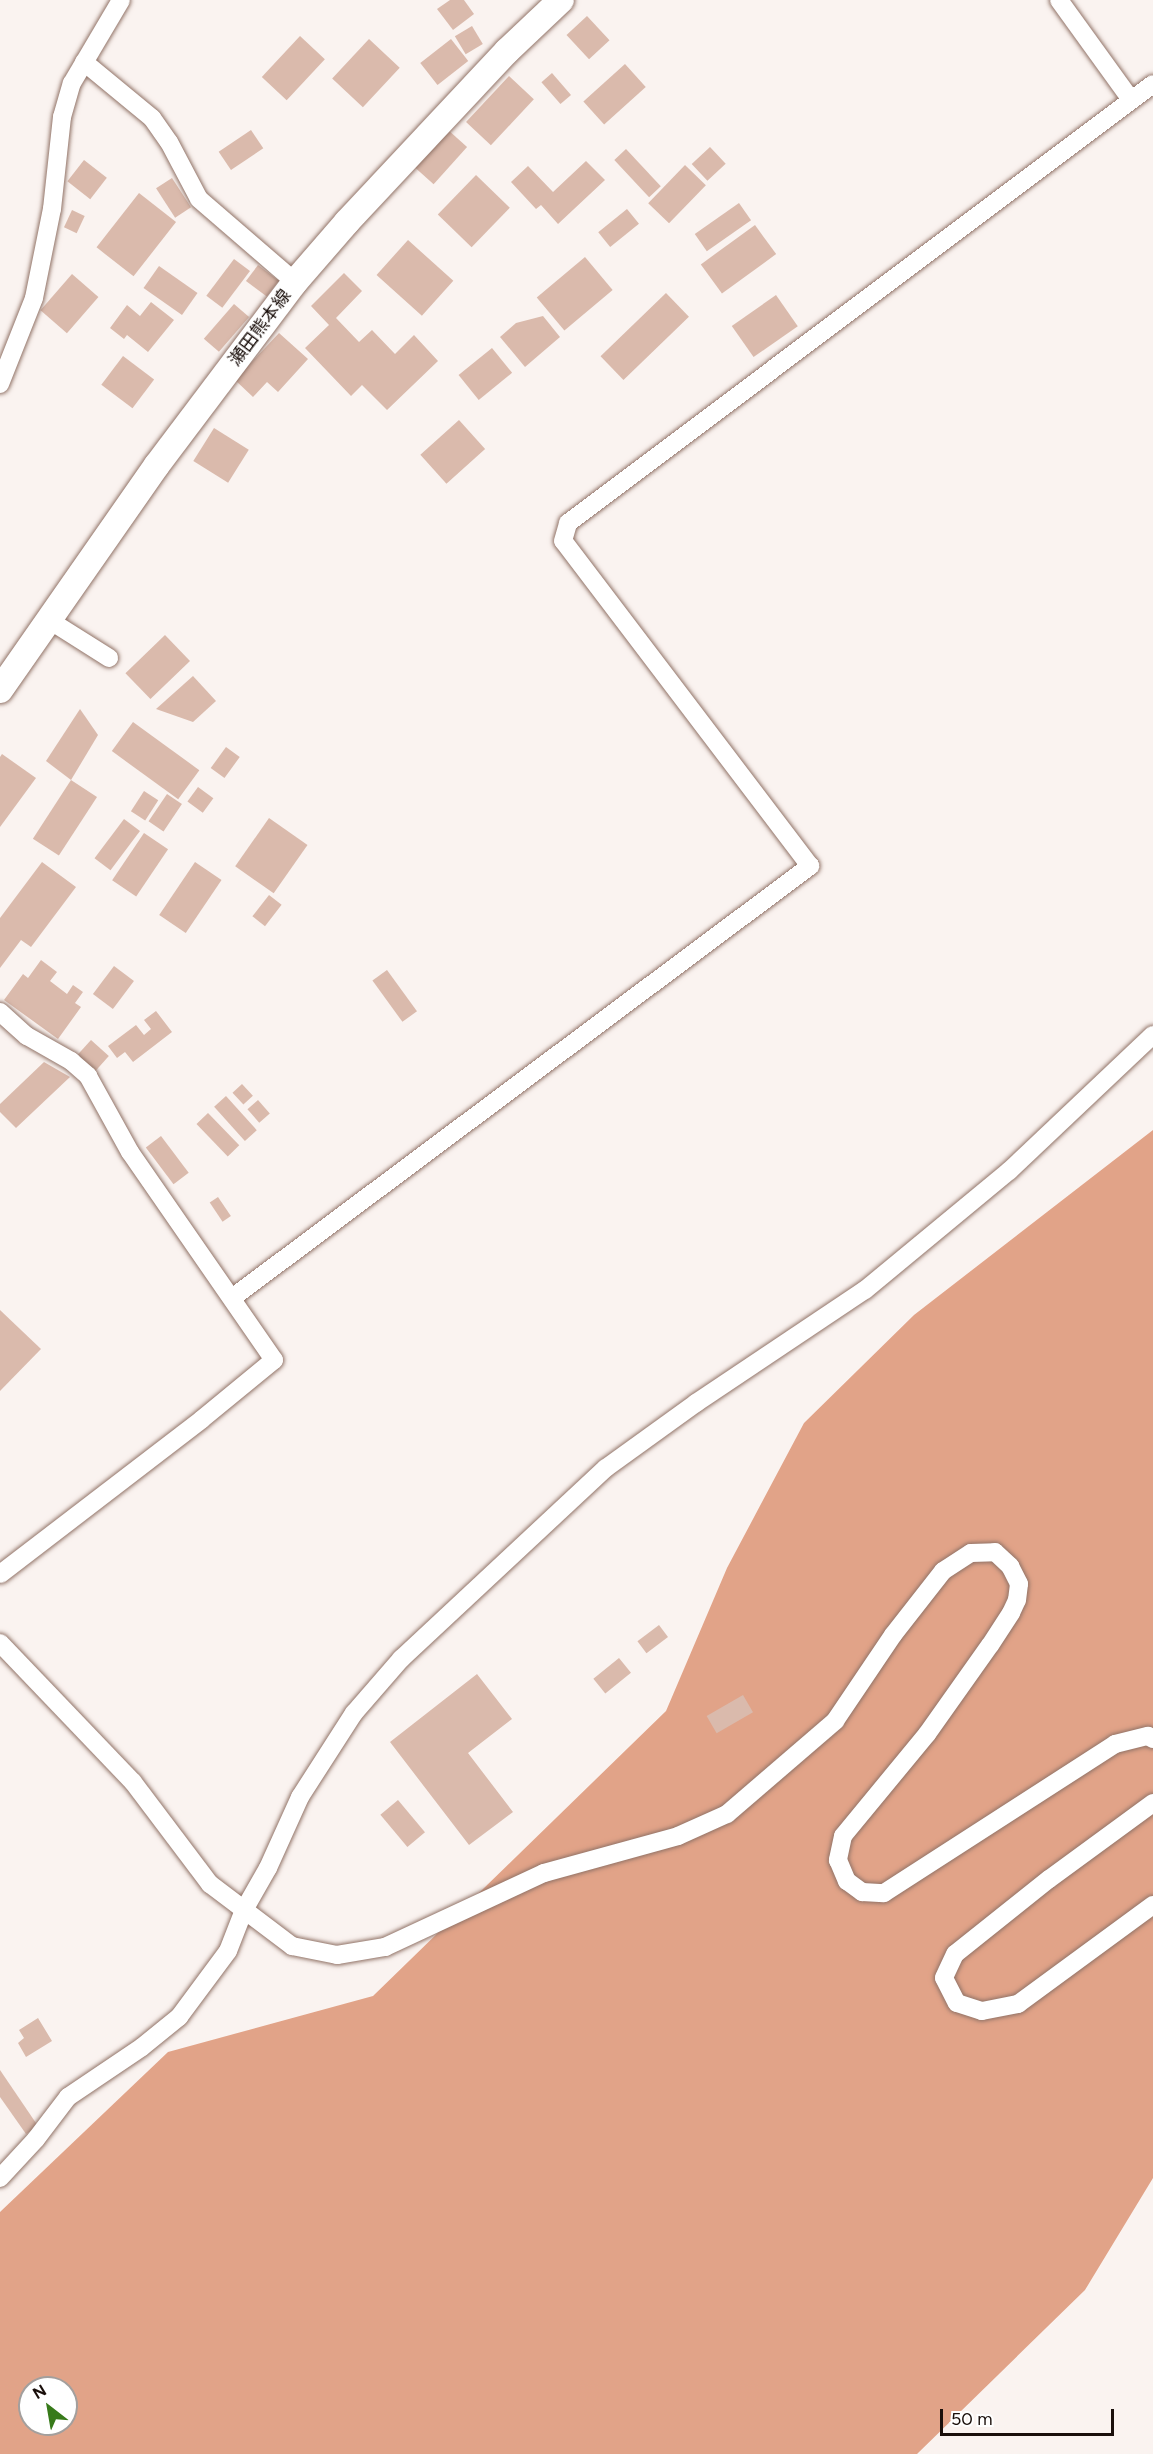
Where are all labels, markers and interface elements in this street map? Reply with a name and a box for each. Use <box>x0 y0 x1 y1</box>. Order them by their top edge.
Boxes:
street label: 瀬田熊本線 <box>224 286 296 370</box>
north arrow <box>18 2376 78 2436</box>
text: N <box>29 2381 50 2403</box>
scale bar <box>943 2397 1117 2435</box>
text: 50 m <box>951 2408 993 2430</box>

